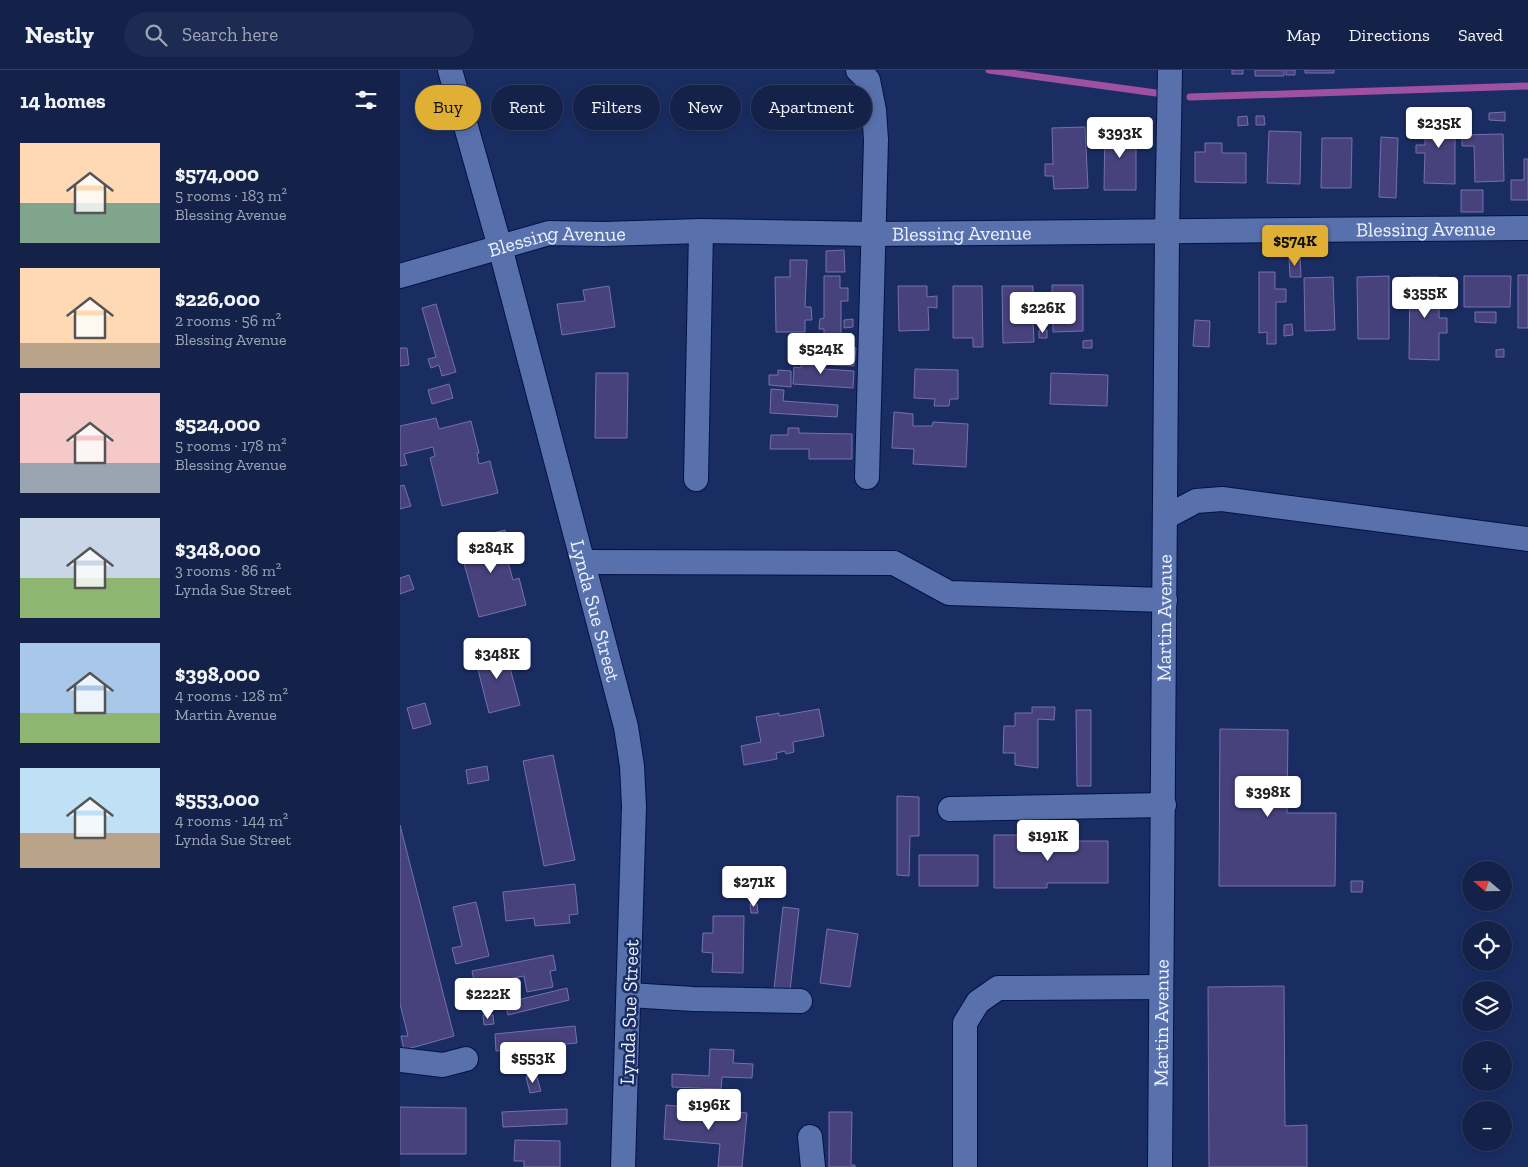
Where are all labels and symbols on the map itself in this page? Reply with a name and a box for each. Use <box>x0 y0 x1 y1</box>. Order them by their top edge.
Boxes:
pin: $235K <box>1404 106 1474 149</box>
pin: $393K <box>1085 116 1155 159</box>
street label: Blessing Avenue <box>1356 216 1496 242</box>
street label: Blessing Avenue <box>485 221 626 262</box>
street label: Blessing Avenue <box>892 221 1032 246</box>
pin: $574K <box>1260 224 1330 267</box>
pin: $355K <box>1390 276 1460 319</box>
pin: $226K <box>1008 292 1078 334</box>
pin: $524K <box>786 332 856 375</box>
pin: $284K <box>456 532 526 574</box>
street label: Lynda Sue Street <box>565 537 626 685</box>
street label: Martin Avenue <box>1152 554 1177 682</box>
pin: $348K <box>462 638 532 680</box>
pin: $398K <box>1233 776 1303 818</box>
pin: $191K <box>1013 820 1083 862</box>
north arrow <box>1462 861 1512 911</box>
pin: $271K <box>719 866 789 908</box>
street label: Lynda Sue Street <box>614 938 644 1085</box>
street label: Martin Avenue <box>1149 959 1174 1087</box>
pin: $222K <box>453 978 523 1020</box>
pin: $553K <box>498 1042 568 1084</box>
pin: $196K <box>674 1088 744 1131</box>

